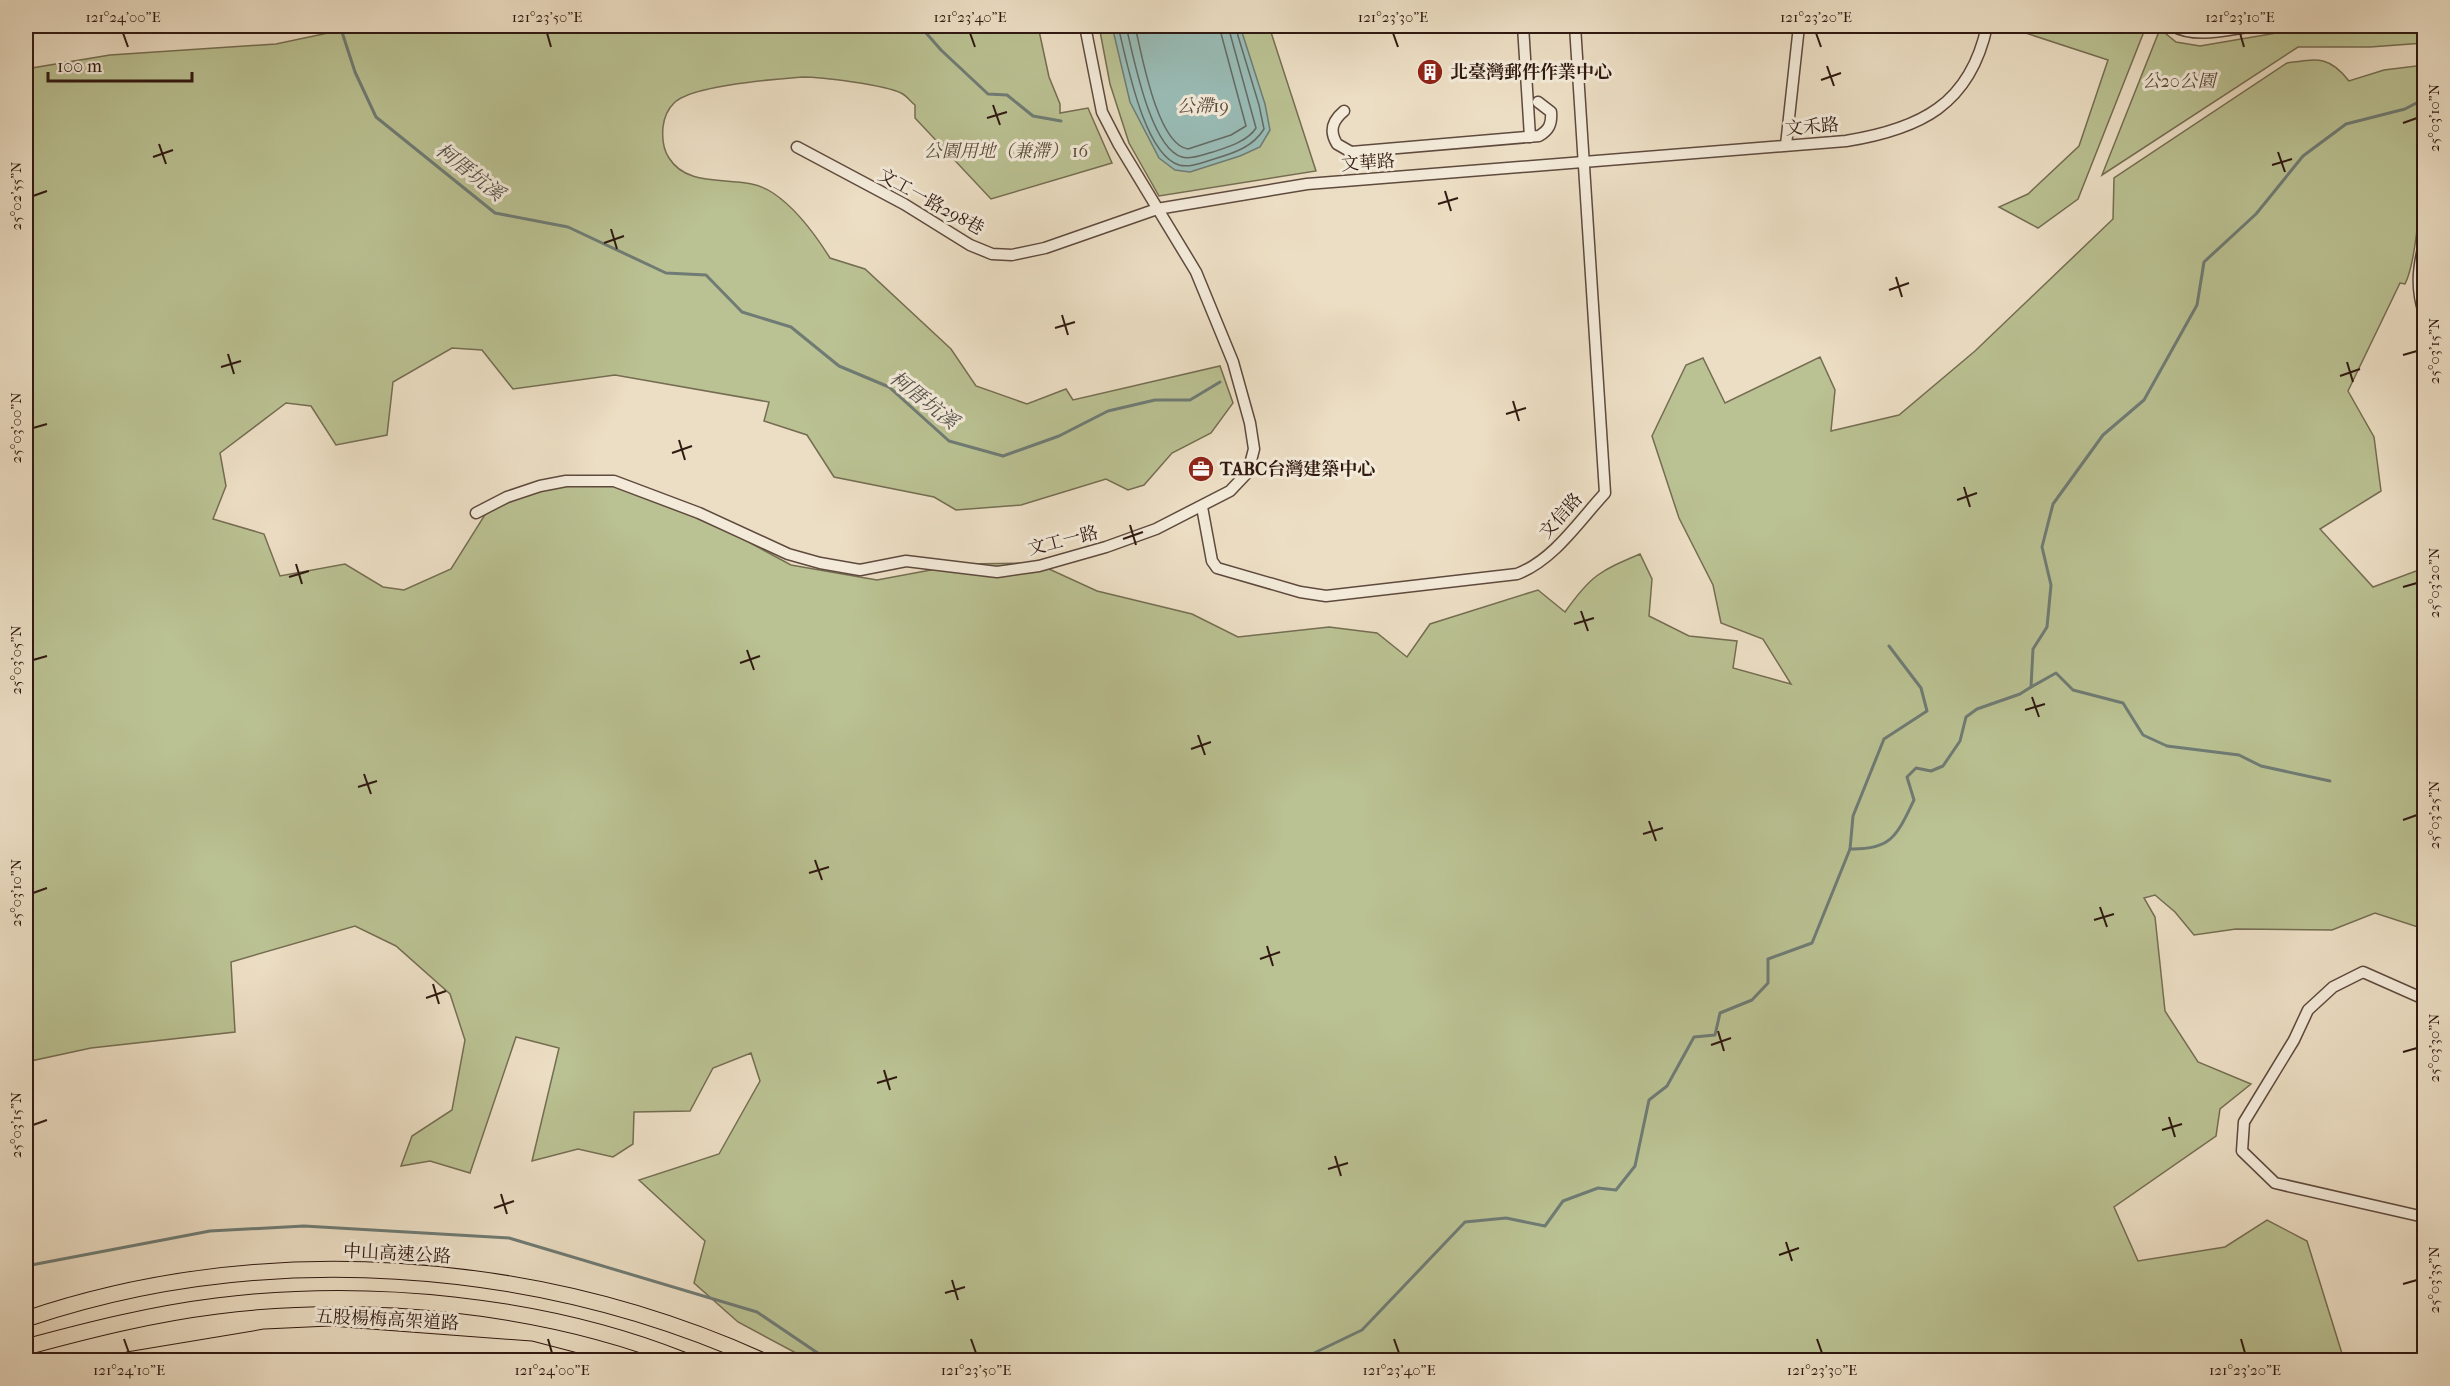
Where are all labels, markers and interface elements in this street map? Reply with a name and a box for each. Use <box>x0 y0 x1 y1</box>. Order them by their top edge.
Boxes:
text: 121°24'00"E <box>85 8 161 26</box>
text: 121°23'50"E <box>512 8 582 26</box>
text: 121°23'40"E <box>933 8 1007 26</box>
text: 121°23'30"E <box>1358 8 1428 26</box>
text: 121°23'20"E <box>1780 8 1852 26</box>
text: 121°23'10"E <box>2205 8 2275 26</box>
scale bar <box>48 45 192 83</box>
text: 100 m <box>57 56 102 77</box>
building icon: 北臺灣郵件作業中心 <box>1415 57 1445 87</box>
place label: 北臺灣郵件作業中心 <box>1450 62 1612 83</box>
park label: 公20公園 <box>2142 71 2219 92</box>
text: 25°03'10"N <box>2425 83 2443 152</box>
park label: 公滯19 <box>1177 96 1229 117</box>
street label: 文禾路 <box>1784 114 1840 140</box>
water label: 柯厝坑溪 <box>431 138 510 207</box>
park label: 公園用地（兼滯） 16 <box>924 141 1088 162</box>
street label: 文華路 <box>1340 151 1396 175</box>
text: 25°02'55"N <box>7 161 25 230</box>
street label: 文工一路298巷 <box>874 164 988 240</box>
text: 25°03'15"N <box>2425 317 2443 384</box>
water label: 柯厝坑溪 <box>885 366 964 435</box>
text: 25°03'00"N <box>7 392 25 464</box>
office icon: TABC台灣建築中心 <box>1186 454 1216 484</box>
place label: TABC台灣建築中心 <box>1219 459 1375 480</box>
street label: 文信路 <box>1535 489 1587 543</box>
street label: 文工一路 <box>1026 522 1100 560</box>
text: 25°03'20"N <box>2425 547 2443 618</box>
text: 25°03'05"N <box>7 625 25 695</box>
text: 25°03'25"N <box>2425 780 2443 849</box>
text: 25°03'10"N <box>7 858 25 927</box>
text: 25°03'30"N <box>2425 1013 2443 1082</box>
text: 25°03'15"N <box>7 1091 25 1158</box>
street label: 中山高速公路 <box>343 1241 451 1267</box>
text: 25°03'35"N <box>2425 1246 2443 1314</box>
street label: 五股楊梅高架道路 <box>315 1306 459 1334</box>
text: 121°24'10"E <box>93 1361 165 1379</box>
text: 121°24'00"E <box>514 1361 590 1379</box>
text: 121°23'50"E <box>941 1361 1011 1379</box>
text: 121°23'40"E <box>1362 1361 1436 1379</box>
text: 121°23'30"E <box>1787 1361 1857 1379</box>
text: 121°23'20"E <box>2209 1361 2281 1379</box>

